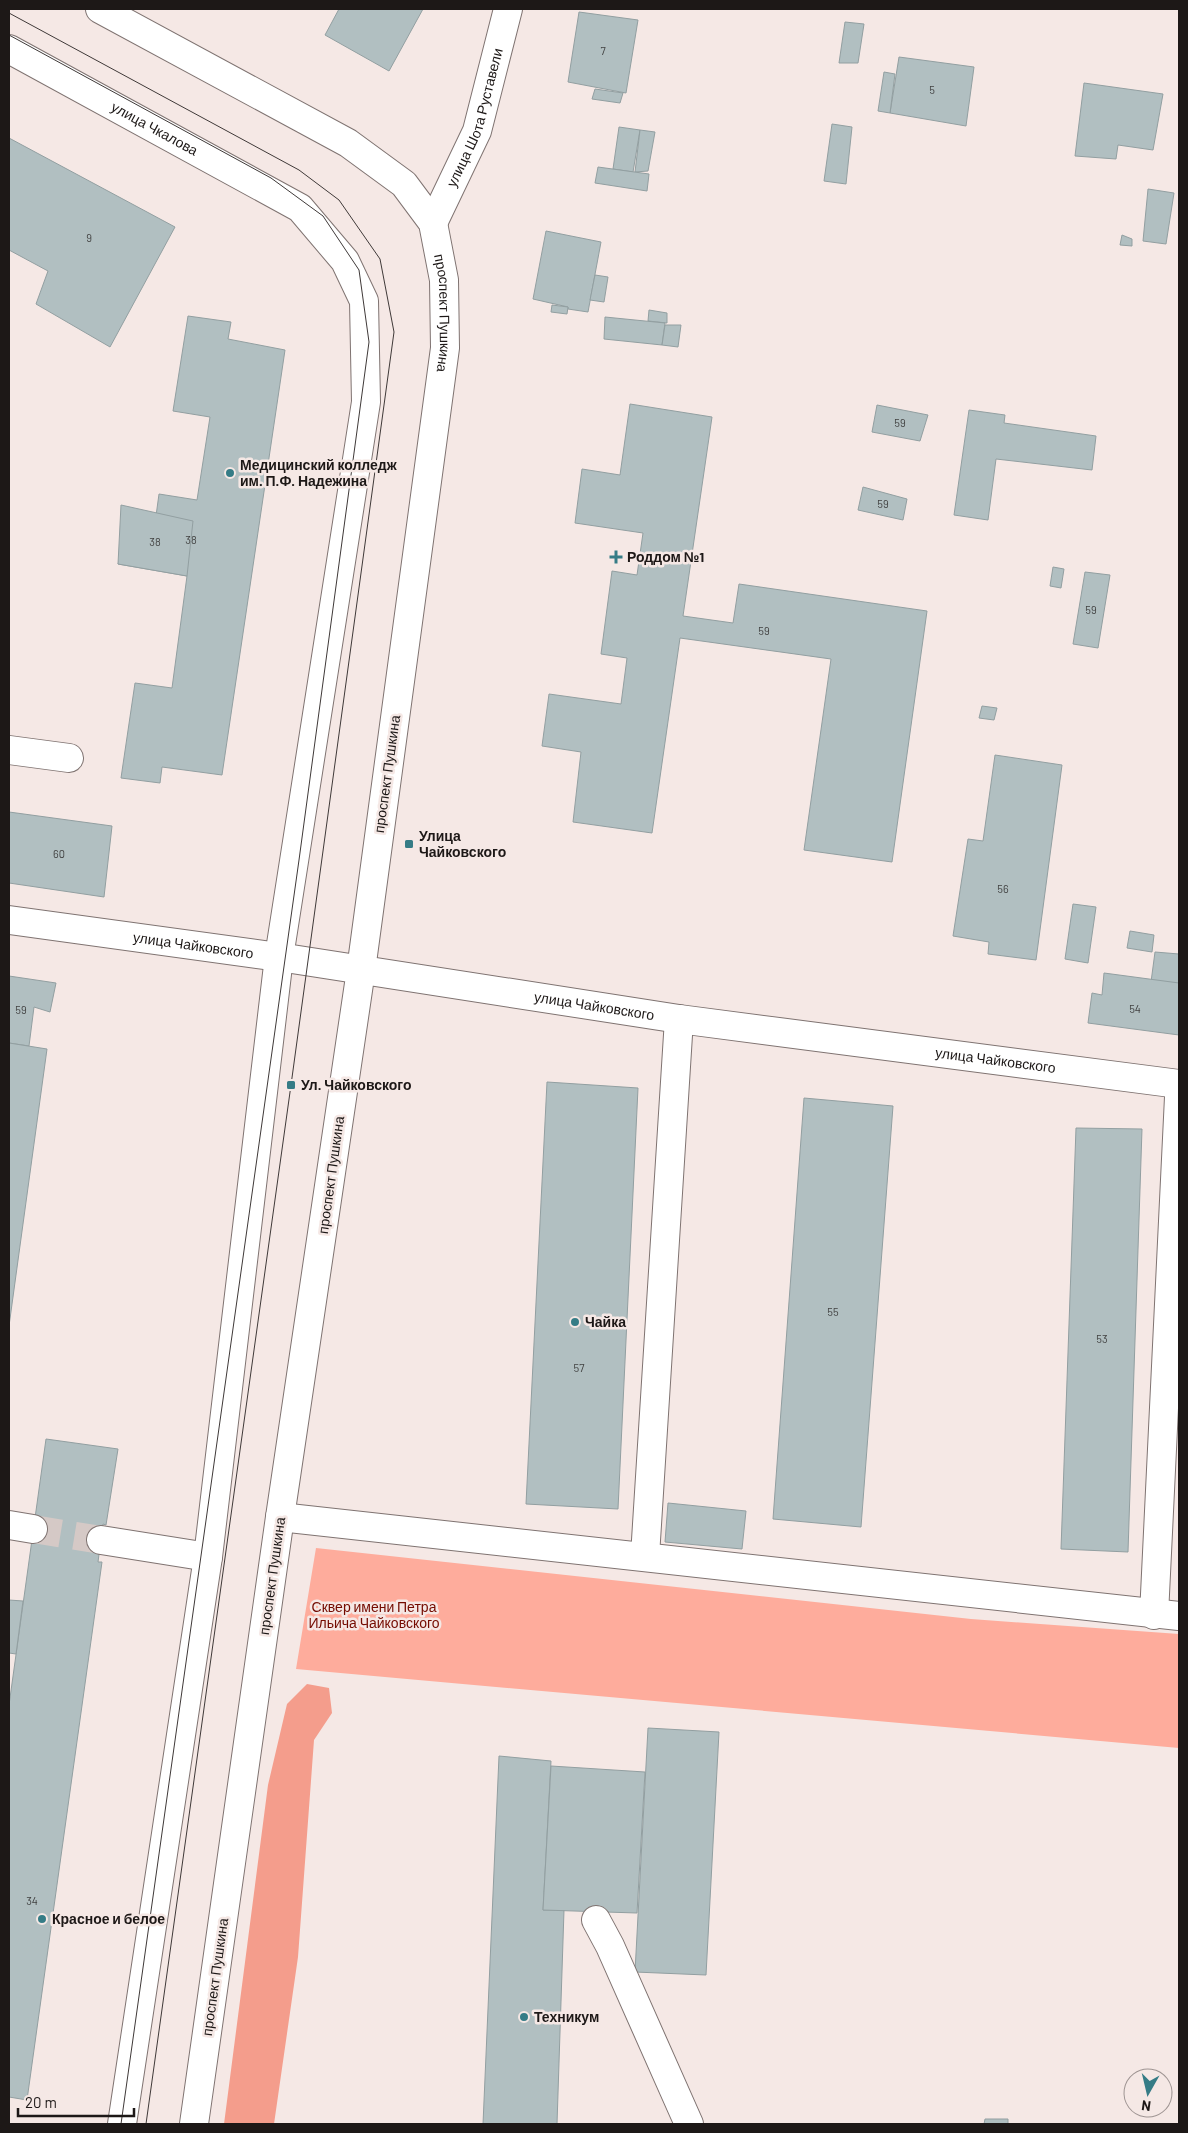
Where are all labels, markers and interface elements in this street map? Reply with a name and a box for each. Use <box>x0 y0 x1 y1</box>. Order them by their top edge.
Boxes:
house number: 7 <box>600 44 606 57</box>
street label: улица Шота Руставели <box>442 46 506 190</box>
house number: 5 <box>929 83 935 96</box>
street label: улица Чкалова <box>109 98 201 159</box>
house number: 9 <box>86 231 92 244</box>
street label: проспект Пушкина <box>431 252 454 374</box>
house number: 59 <box>894 416 906 429</box>
place label: Медицинский колледж им. П.Ф. Надежина <box>240 456 398 489</box>
marker: Медицинский колледж им. П.Ф. Надежина <box>224 467 236 479</box>
house number: 59 <box>877 497 889 510</box>
house number: 38 <box>185 533 197 546</box>
house number: 38 <box>149 535 161 548</box>
place label: Роддом №1 <box>627 548 704 565</box>
marker: Роддом №1 <box>609 550 623 564</box>
house number: 59 <box>1085 603 1097 616</box>
house number: 59 <box>758 624 770 637</box>
street label: проспект Пушкина <box>370 714 403 834</box>
place label: Улица Чайковского <box>419 827 506 860</box>
marker: Улица Чайковского <box>403 838 415 850</box>
house number: 60 <box>53 847 65 860</box>
house number: 56 <box>997 882 1009 895</box>
street label: улица Чайковского <box>132 928 255 961</box>
street label: улица Чайковского <box>533 988 656 1023</box>
house number: 54 <box>1129 1002 1141 1015</box>
house number: 59 <box>15 1003 27 1016</box>
street label: улица Чайковского <box>934 1043 1057 1076</box>
place label: Ул. Чайковского <box>301 1076 412 1093</box>
marker: Ул. Чайковского <box>285 1079 297 1091</box>
street label: проспект Пушкина <box>314 1115 347 1235</box>
house number: 55 <box>827 1305 839 1318</box>
place label: Чайка <box>585 1313 626 1330</box>
marker: Чайка <box>569 1316 581 1328</box>
house number: 53 <box>1096 1332 1108 1345</box>
house number: 57 <box>574 1361 584 1374</box>
street label: проспект Пушкина <box>255 1516 288 1636</box>
park label: Сквер имени Петра Ильича Чайковского <box>308 1598 440 1631</box>
house number: 34 <box>26 1894 38 1907</box>
place label: Красное и белое <box>52 1910 165 1927</box>
marker: Красное и белое <box>36 1913 48 1925</box>
street label: проспект Пушкина <box>198 1917 231 2037</box>
place label: Техникум <box>534 2008 599 2025</box>
marker: Техникум <box>518 2011 530 2023</box>
north arrow <box>1123 2068 1173 2118</box>
scale bar <box>18 2086 134 2118</box>
text: 20 m <box>25 2093 57 2111</box>
text: N <box>1140 2097 1152 2115</box>

